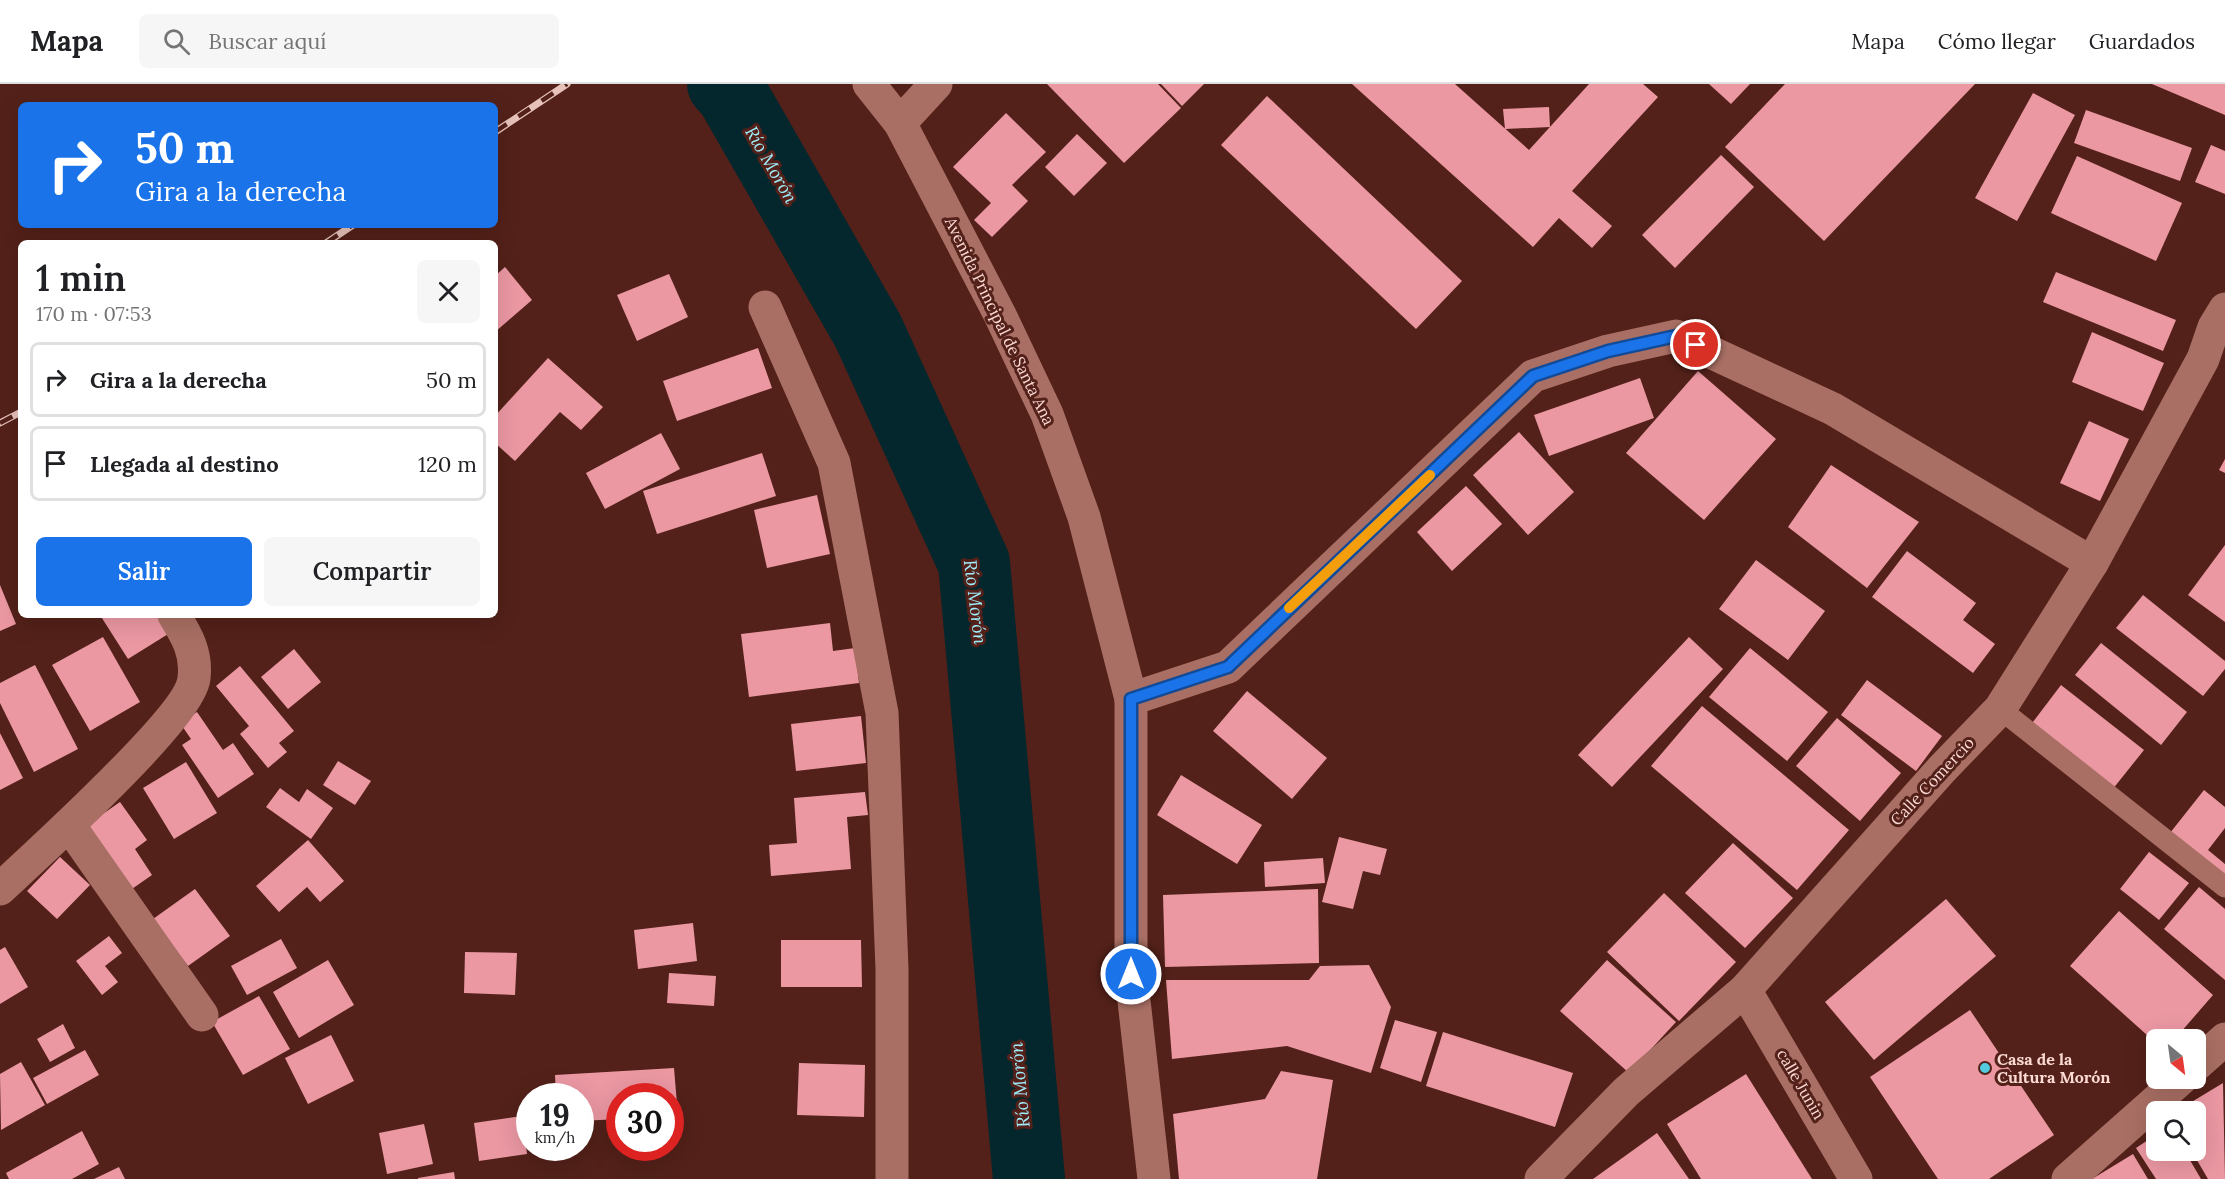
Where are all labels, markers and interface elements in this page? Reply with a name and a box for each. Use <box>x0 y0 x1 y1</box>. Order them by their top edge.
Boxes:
search box <box>139 14 559 68</box>
text: Mapa <box>30 23 103 59</box>
icon: search <box>160 25 193 58</box>
text: Buscar aquí <box>208 27 327 55</box>
text: Mapa <box>1851 28 1905 55</box>
text: Cómo llegar <box>1938 28 2056 55</box>
text: Guardados <box>2089 28 2195 55</box>
text: 50 m <box>135 121 234 175</box>
water label: Río Morón <box>740 122 803 207</box>
icon: right <box>36 126 114 204</box>
text: Gira a la derecha <box>135 174 346 208</box>
street label: Avenida Principal de Santa Ana <box>940 213 1059 428</box>
text: 1 min <box>36 255 126 301</box>
button: close <box>417 260 480 323</box>
text: 170 m · 07:53 <box>36 301 152 326</box>
pin <box>1670 319 1721 370</box>
icon: arrive <box>1679 328 1712 361</box>
icon: right <box>39 363 72 396</box>
text: Gira a la derecha <box>90 366 267 394</box>
text: 50 m <box>426 366 477 394</box>
icon: arrive <box>39 447 72 480</box>
text: Llegada al destino <box>90 450 279 478</box>
text: 120 m <box>418 450 477 478</box>
button: Salir <box>36 537 252 606</box>
button: Compartir <box>264 537 480 606</box>
water label: Río Morón <box>959 558 992 646</box>
street label: Calle Comercio <box>1886 733 1978 829</box>
position arrow <box>1099 942 1163 1006</box>
north arrow <box>2146 1029 2206 1089</box>
map controls <box>2146 1029 2206 1161</box>
water label: Río Morón <box>1004 1042 1035 1129</box>
street label: calle Junin <box>1773 1045 1829 1123</box>
place label: Casa de la Cultura Morón <box>1997 1049 2111 1087</box>
marker: Casa de la Cultura Morón <box>1978 1061 1992 1075</box>
speed limit sign: 30 <box>606 1083 684 1161</box>
text: 19 <box>540 1096 570 1134</box>
button: search <box>2146 1101 2206 1161</box>
text: km/h <box>535 1128 575 1147</box>

